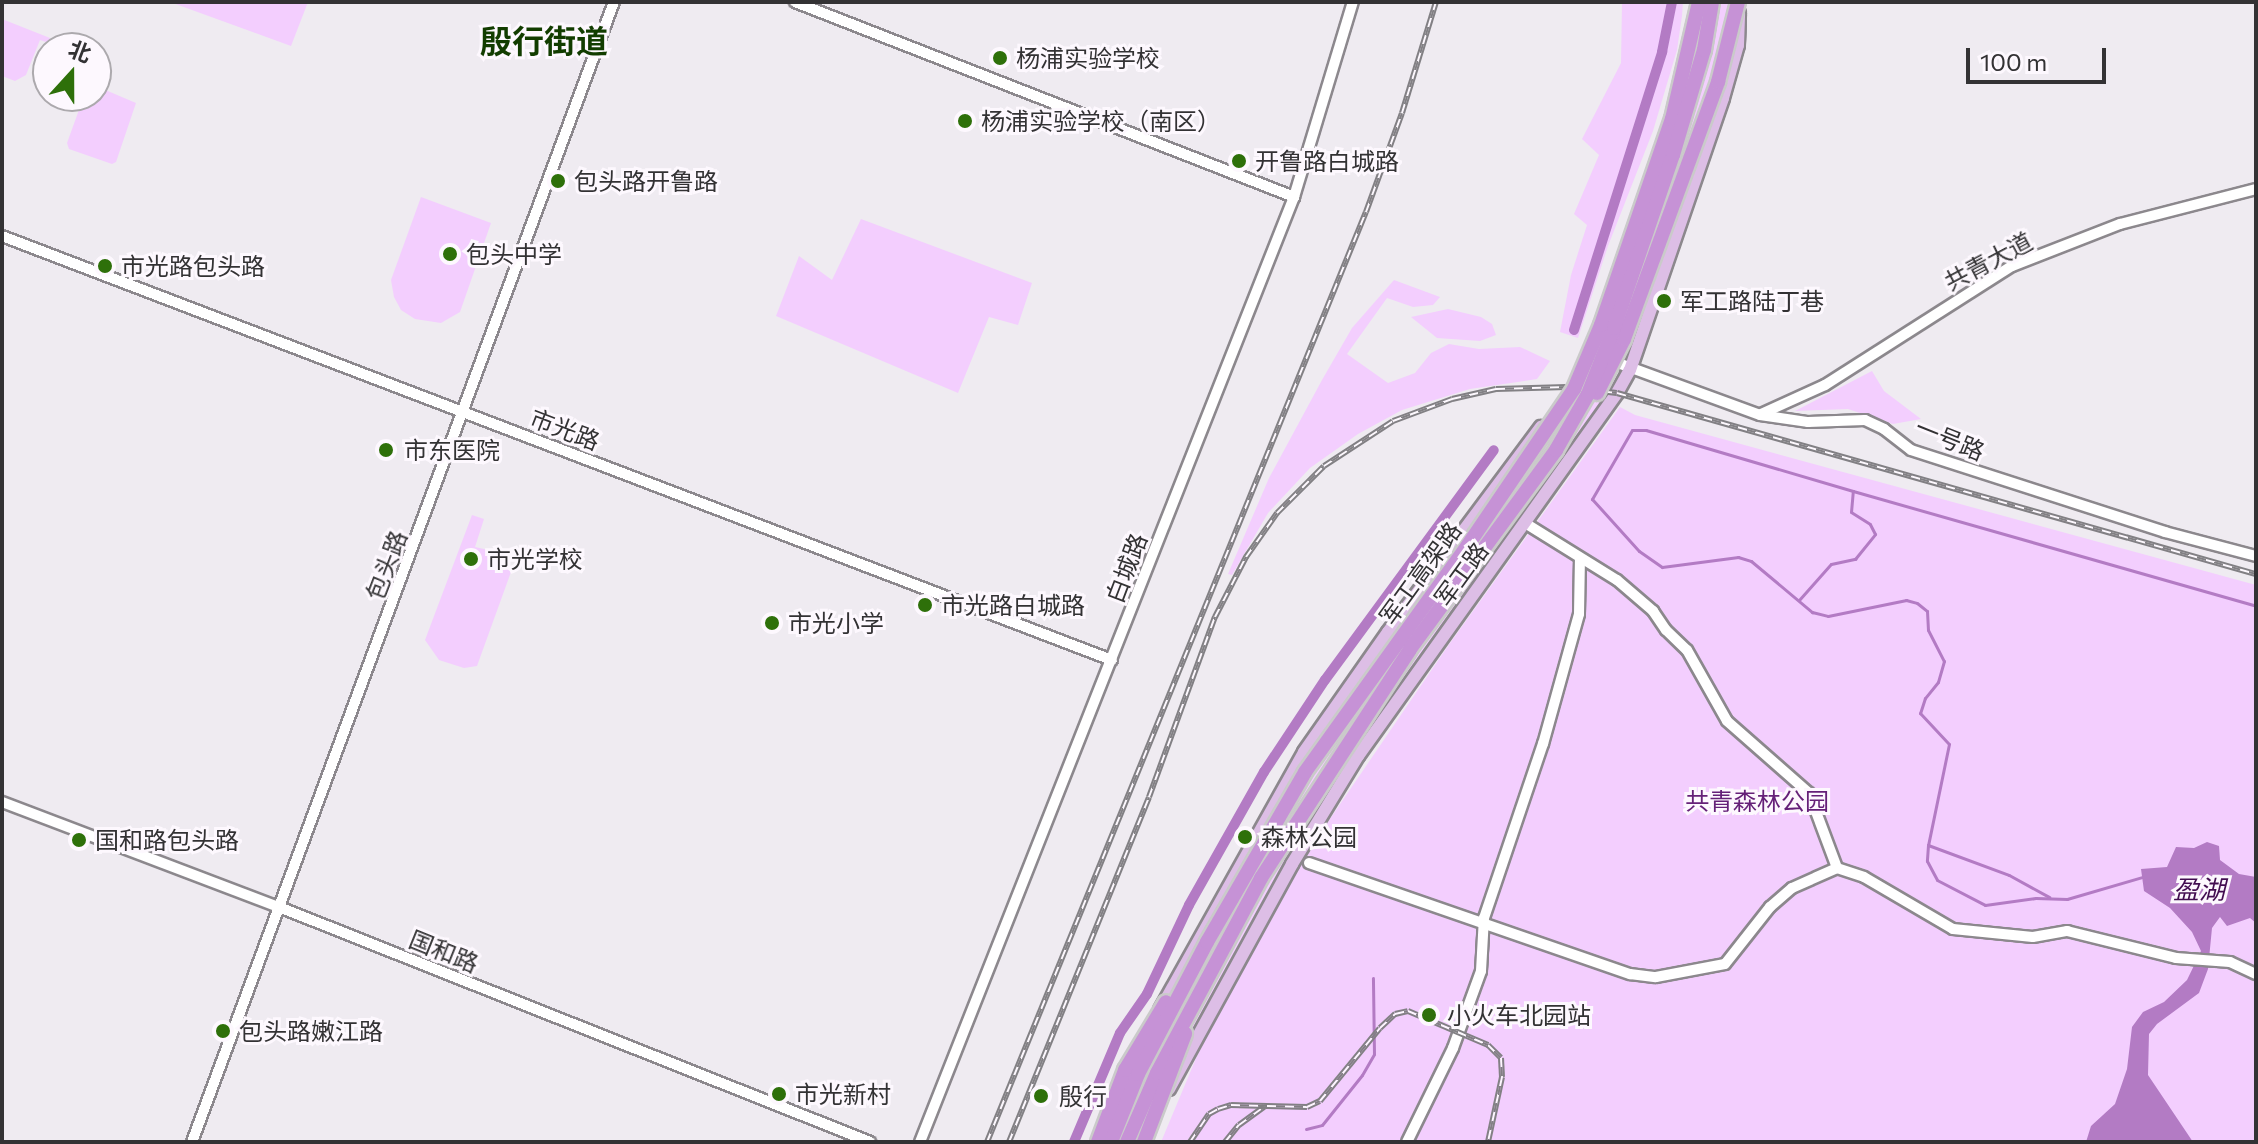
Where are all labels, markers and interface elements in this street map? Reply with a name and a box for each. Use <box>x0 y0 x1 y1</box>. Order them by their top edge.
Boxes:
district label: 殷行街道 <box>480 21 608 59</box>
north arrow <box>32 32 112 112</box>
scale bar <box>1970 32 2110 82</box>
text: 北 <box>65 34 95 68</box>
place label: 杨浦实验学校 <box>1016 44 1160 72</box>
text: 100 m <box>1980 47 2047 76</box>
marker: 杨浦实验学校 <box>991 49 1009 67</box>
place label: 杨浦实验学校（南区） <box>981 107 1221 135</box>
marker: 杨浦实验学校（南区） <box>956 112 974 130</box>
place label: 开鲁路白城路 <box>1255 147 1399 175</box>
marker: 开鲁路白城路 <box>1230 152 1248 170</box>
place label: 包头路开鲁路 <box>574 167 718 195</box>
marker: 包头路开鲁路 <box>549 172 567 190</box>
street label: 共青大道 <box>1939 226 2037 296</box>
place label: 包头中学 <box>466 240 562 268</box>
marker: 包头中学 <box>441 245 459 263</box>
place label: 市光路包头路 <box>121 252 265 280</box>
marker: 市光路包头路 <box>96 257 114 275</box>
place label: 军工路陆丁巷 <box>1680 287 1824 315</box>
marker: 军工路陆丁巷 <box>1655 292 1673 310</box>
street label: 市光路 <box>526 403 604 455</box>
street label: 一号路 <box>1911 412 1989 466</box>
place label: 市东医院 <box>404 436 500 464</box>
marker: 市东医院 <box>375 439 397 461</box>
street label: 军工高架路 <box>1373 516 1467 630</box>
street label: 包头路 <box>360 526 412 604</box>
street label: 白城路 <box>1100 529 1152 607</box>
street label: 军工路 <box>1428 536 1494 612</box>
place label: 市光学校 <box>487 545 583 573</box>
marker: 市光学校 <box>462 550 480 568</box>
place label: 市光路白城路 <box>941 591 1085 619</box>
marker: 市光路白城路 <box>916 596 934 614</box>
place label: 市光小学 <box>788 609 884 637</box>
marker: 市光小学 <box>763 614 781 632</box>
park label: 共青森林公园 <box>1685 787 1829 815</box>
place label: 森林公园 <box>1261 823 1357 851</box>
place label: 国和路包头路 <box>95 826 239 854</box>
marker: 森林公园 <box>1236 828 1254 846</box>
marker: 国和路包头路 <box>70 831 88 849</box>
water label: 盈湖 <box>2173 873 2225 905</box>
street label: 国和路 <box>405 924 483 978</box>
place label: 小火车北园站 <box>1447 1001 1591 1029</box>
marker: 小火车北园站 <box>1418 1004 1440 1026</box>
place label: 包头路嫩江路 <box>239 1017 383 1045</box>
marker: 包头路嫩江路 <box>214 1022 232 1040</box>
place label: 市光新村 <box>795 1080 891 1108</box>
place label: 殷行 <box>1059 1082 1107 1110</box>
marker: 市光新村 <box>770 1085 788 1103</box>
marker: 殷行 <box>1030 1085 1052 1107</box>

